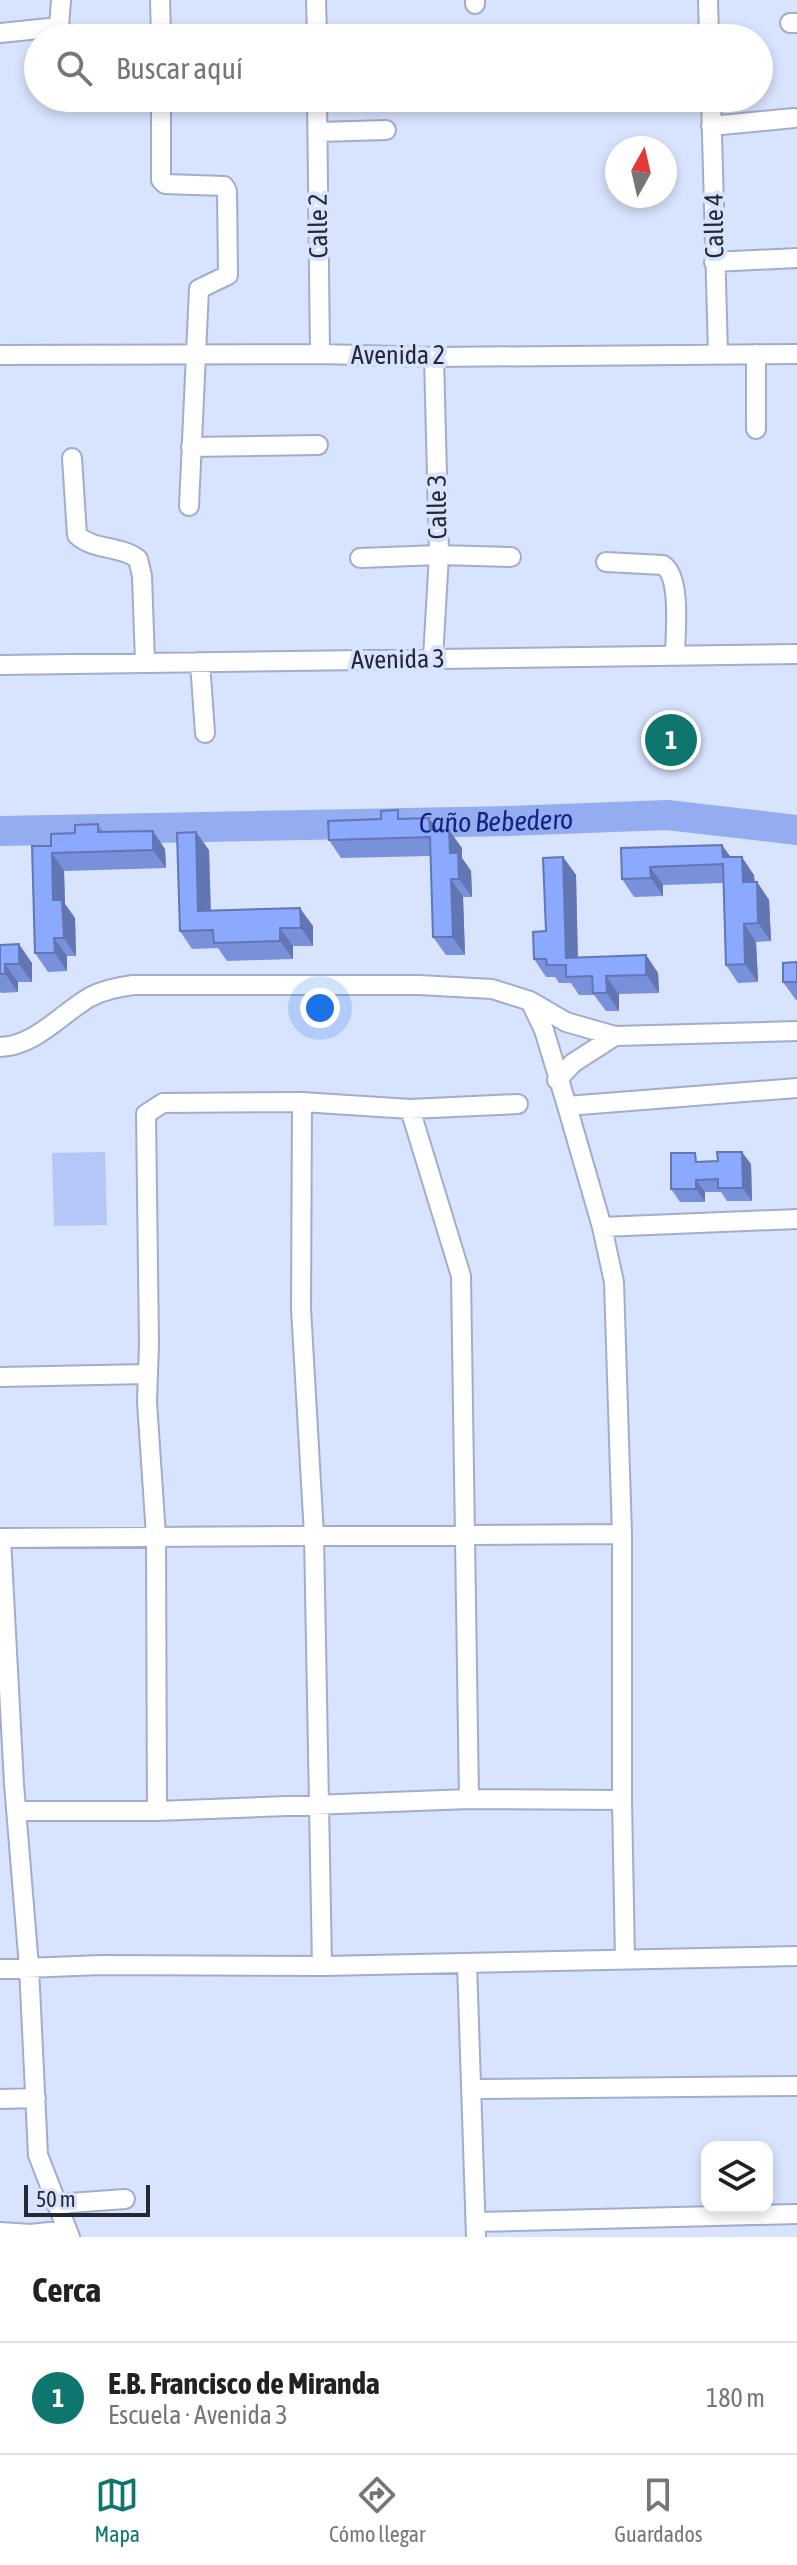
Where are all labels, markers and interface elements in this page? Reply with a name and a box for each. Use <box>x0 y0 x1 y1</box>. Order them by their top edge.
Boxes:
search box <box>24 24 773 112</box>
icon: search <box>52 46 96 90</box>
text: Buscar aquí <box>116 51 243 85</box>
north arrow <box>605 136 677 208</box>
street label: Calle 2 <box>302 193 334 259</box>
street label: Calle 4 <box>698 193 730 259</box>
street label: Avenida 2 <box>351 340 445 370</box>
street label: Calle 3 <box>421 474 453 540</box>
street label: Avenida 3 <box>351 643 445 675</box>
pin: 1 <box>645 710 697 770</box>
water label: Caño Bebedero <box>418 803 574 839</box>
your location <box>300 988 340 1028</box>
map controls <box>701 2141 773 2213</box>
button: layers <box>701 2141 773 2213</box>
scale bar <box>24 2181 150 2217</box>
text: 50 m <box>36 2186 76 2212</box>
text: Cerca <box>32 2270 101 2309</box>
text: E.B. Francisco de Miranda <box>108 2366 380 2400</box>
text: 1 <box>52 2383 64 2413</box>
text: 180 m <box>706 2383 765 2413</box>
text: Escuela · Avenida 3 <box>108 2400 288 2430</box>
tab: Mapa <box>94 2473 140 2547</box>
tab: Cómo llegar <box>329 2473 426 2547</box>
tab: Guardados <box>614 2473 703 2547</box>

